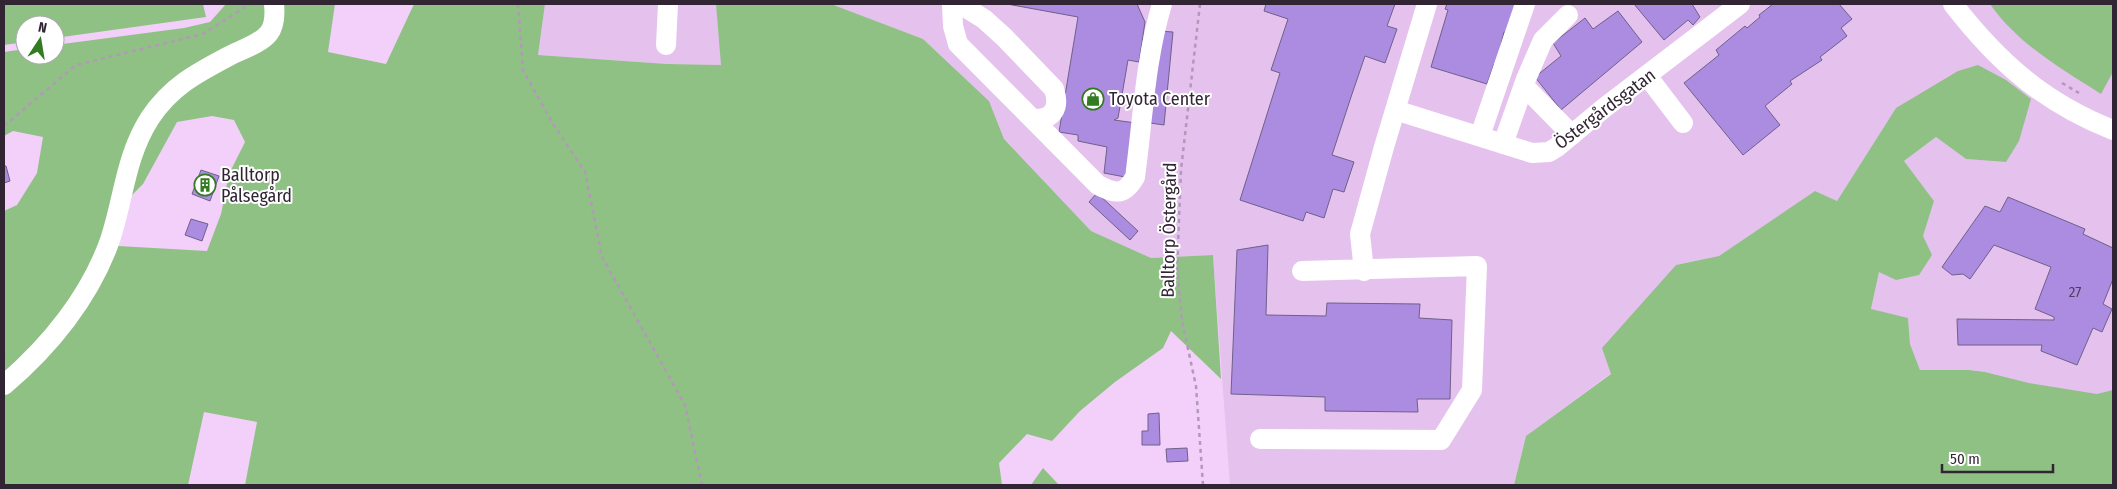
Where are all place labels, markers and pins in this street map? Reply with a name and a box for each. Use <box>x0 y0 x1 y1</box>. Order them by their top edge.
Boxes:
shop icon: Toyota Center <box>1081 87 1105 111</box>
place label: Toyota Center <box>1109 88 1211 110</box>
place label: Balltorp Pålsegård <box>221 164 292 207</box>
building icon: Balltorp Pålsegård <box>193 173 217 197</box>

